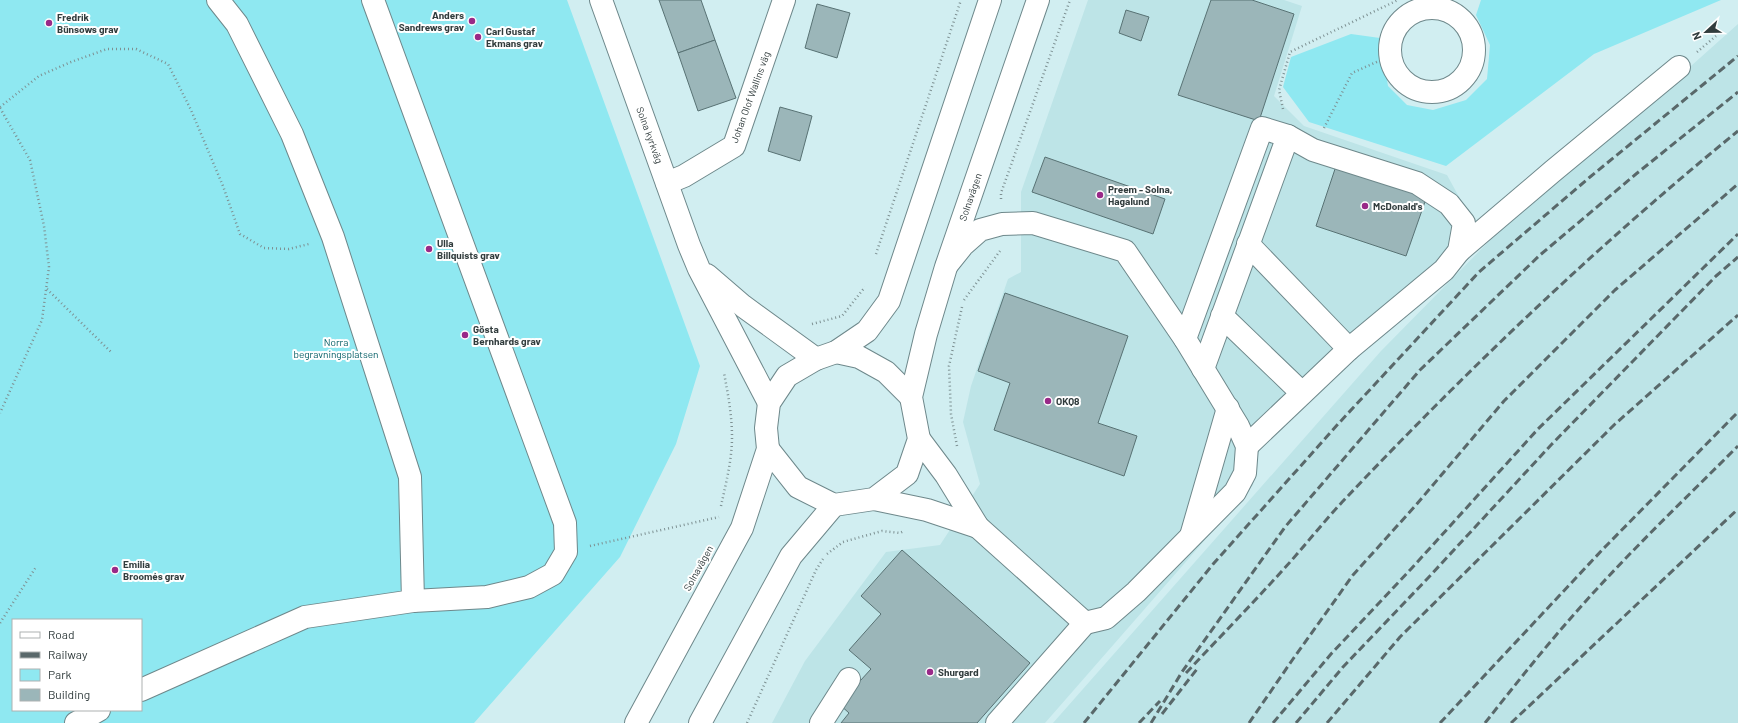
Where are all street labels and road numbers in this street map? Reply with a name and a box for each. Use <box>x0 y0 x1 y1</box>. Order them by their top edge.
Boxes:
street label: Johan Olof Wallins väg <box>728 50 772 144</box>
street label: Solna kyrkväg <box>634 105 666 165</box>
street label: Solnavägen <box>956 171 984 223</box>
street label: Solnavägen <box>681 543 715 593</box>

